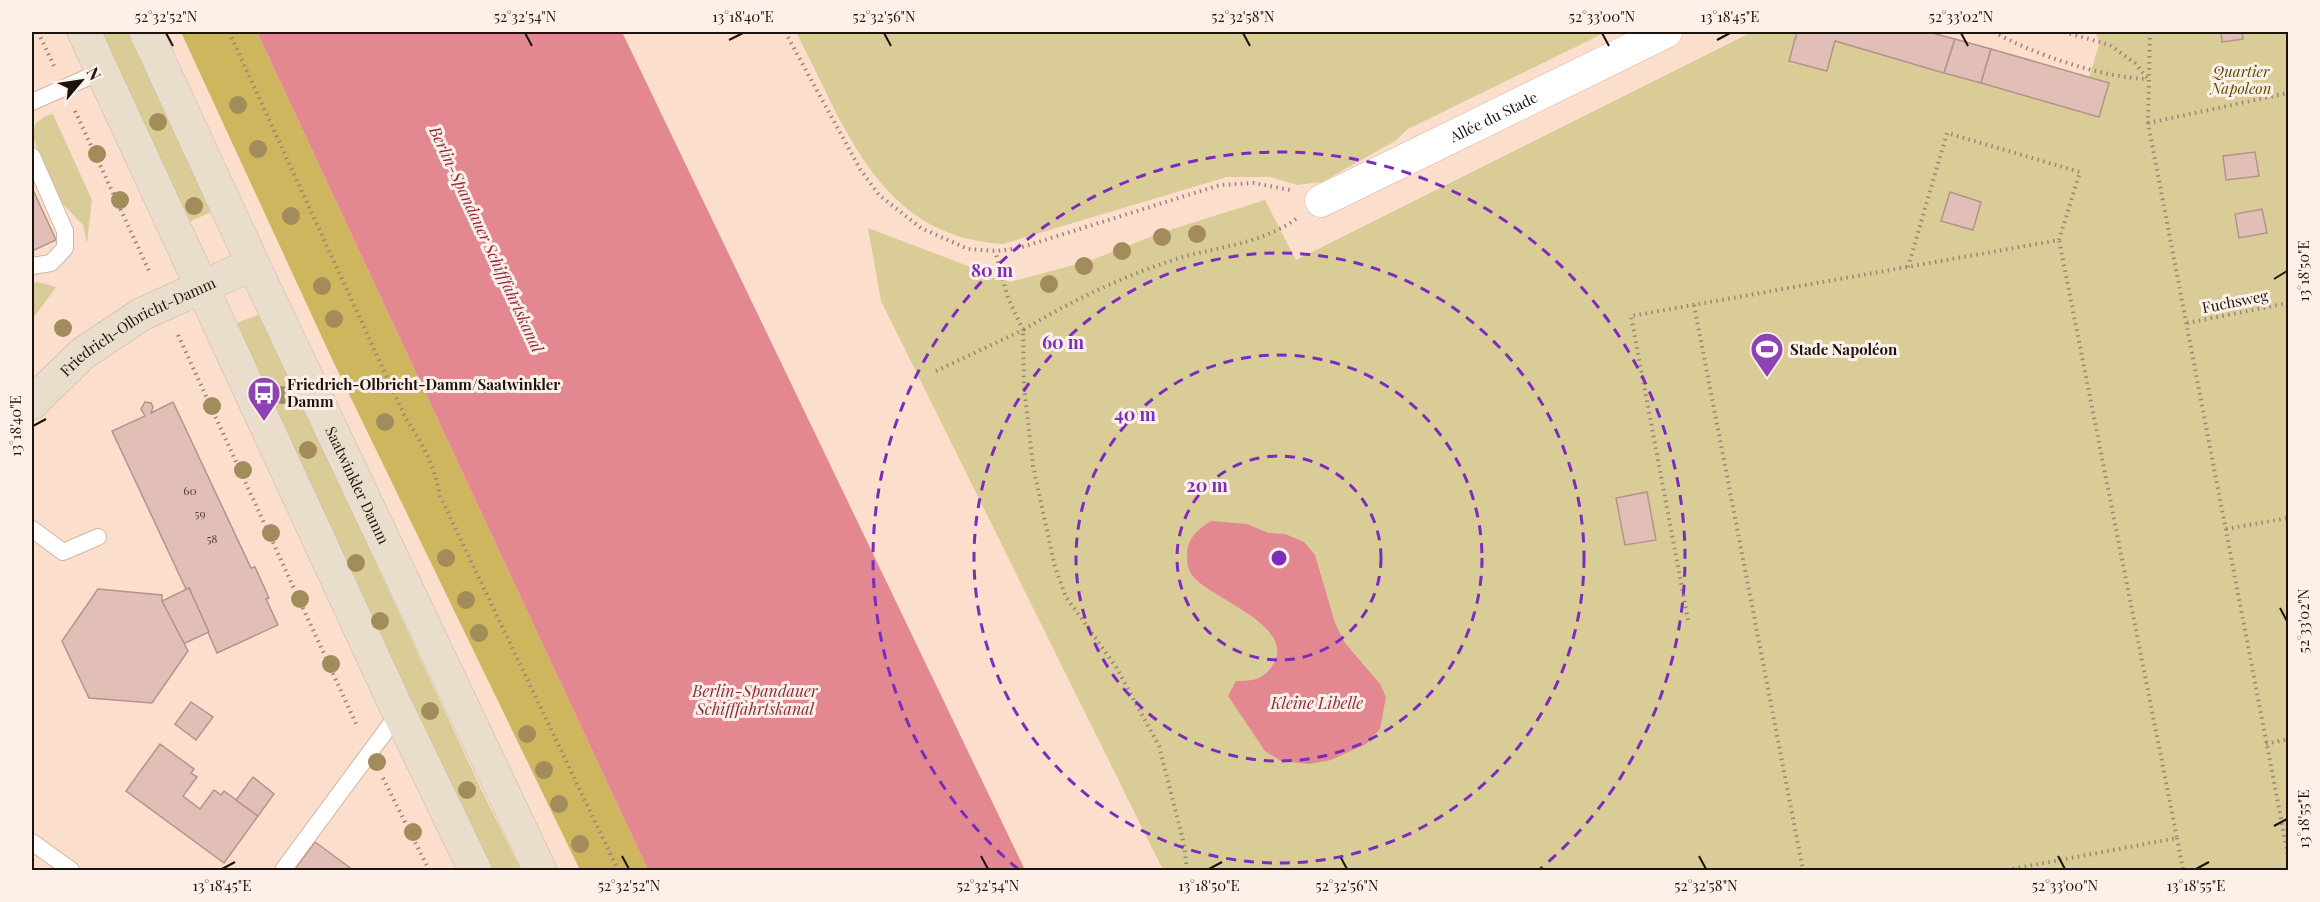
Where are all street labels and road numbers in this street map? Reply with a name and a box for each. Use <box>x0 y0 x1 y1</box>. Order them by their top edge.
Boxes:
street label: Allée du Stade <box>1445 87 1541 147</box>
street label: Friedrich-Olbricht-Damm <box>55 272 219 380</box>
street label: Fuchsweg <box>2200 285 2270 317</box>
street label: Saatwinkler Damm <box>321 423 394 548</box>

